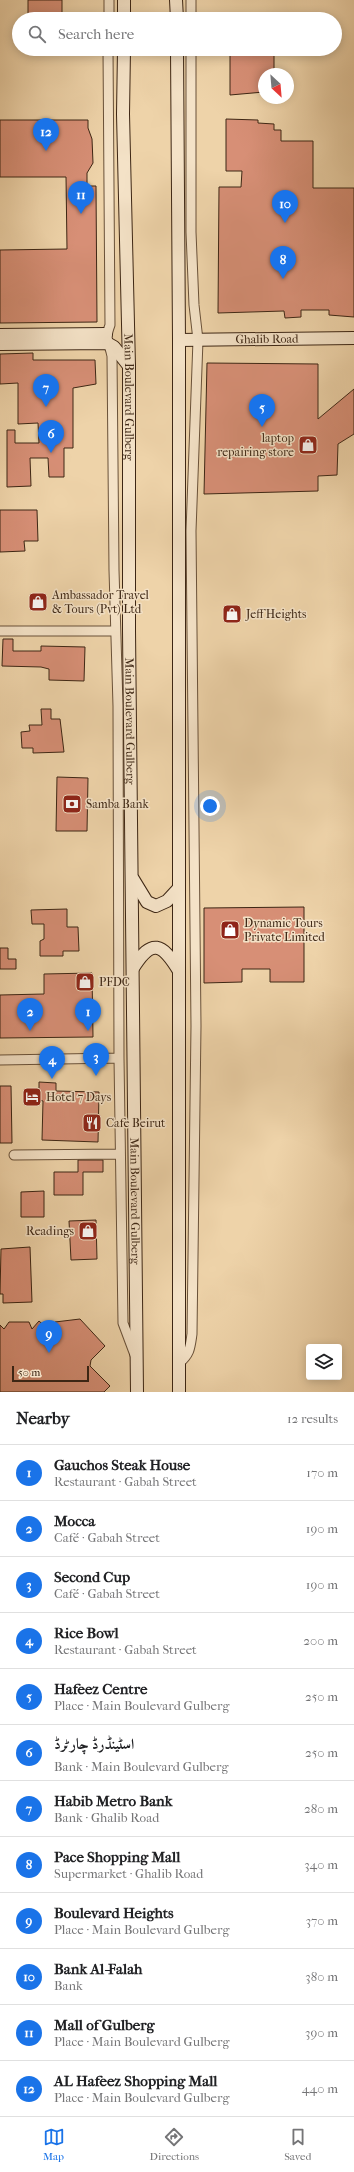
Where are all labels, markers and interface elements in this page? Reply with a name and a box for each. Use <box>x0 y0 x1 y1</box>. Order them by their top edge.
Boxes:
search box <box>12 12 342 56</box>
icon: search <box>26 23 48 45</box>
text: Search here <box>58 25 134 43</box>
north arrow <box>258 68 294 104</box>
pin: 12 <box>33 118 59 151</box>
pin: 11 <box>68 181 94 214</box>
pin: 10 <box>272 190 298 223</box>
pin: 8 <box>270 246 296 279</box>
street label: Ghalib Road <box>235 332 299 346</box>
street label: Main Boulevard Gulberg <box>121 333 136 461</box>
pin: 7 <box>33 374 59 407</box>
pin: 5 <box>249 394 275 427</box>
pin: 6 <box>38 420 64 453</box>
place label: laptop repairing store <box>217 431 294 459</box>
shop icon: laptop repairing store <box>297 434 319 456</box>
place label: Ambassador Travel & Tours (Pvt) Ltd <box>51 588 150 616</box>
shop icon: Ambassador Travel & Tours (Pvt) Ltd <box>27 591 49 613</box>
shop icon: Jeff Heights <box>221 603 243 625</box>
place label: Jeff Heights <box>245 607 307 621</box>
street label: Main Boulevard Gulberg <box>122 657 138 785</box>
bank icon: Samba Bank <box>61 793 83 815</box>
your location <box>200 796 220 816</box>
place label: Samba Bank <box>86 797 149 811</box>
place label: Dynamic Tours Private Limited <box>244 916 325 944</box>
shop icon: Dynamic Tours Private Limited <box>219 919 241 941</box>
shop icon: PFDC <box>74 971 96 993</box>
place label: PFDC <box>99 975 130 989</box>
pin: 2 <box>17 998 43 1031</box>
pin: 1 <box>75 998 101 1031</box>
pin: 3 <box>83 1043 109 1076</box>
pin: 4 <box>39 1046 65 1079</box>
hotel icon: Hotel 7 Days <box>21 1086 43 1108</box>
place label: Hotel 7 Days <box>46 1090 112 1104</box>
restaurant icon: Cafe Beirut <box>81 1112 103 1134</box>
place label: Cafe Beirut <box>106 1116 166 1130</box>
street label: Main Boulevard Gulberg <box>127 1137 143 1265</box>
shop icon: Readings <box>77 1220 99 1242</box>
place label: Readings <box>26 1224 75 1238</box>
pin: 9 <box>36 1320 62 1353</box>
map controls <box>306 1344 342 1380</box>
button: layers <box>306 1344 342 1380</box>
scale bar <box>12 1364 89 1383</box>
text: 50 m <box>18 1366 40 1379</box>
text: Nearby <box>16 1408 70 1428</box>
text: 12 results <box>287 1411 338 1426</box>
text: Gauchos Steak House <box>54 1456 190 1474</box>
text: 1 <box>27 1465 31 1480</box>
text: 170 m <box>306 1465 338 1480</box>
text: Restaurant · Gabah Street <box>54 1474 197 1489</box>
text: Mocca <box>54 1512 95 1530</box>
text: 2 <box>26 1521 32 1536</box>
text: 190 m <box>306 1521 338 1536</box>
text: Café · Gabah Street <box>54 1530 160 1545</box>
text: Second Cup <box>54 1568 130 1586</box>
text: 3 <box>26 1577 32 1592</box>
text: 190 m <box>306 1577 338 1592</box>
text: Café · Gabah Street <box>54 1586 160 1601</box>
text: Rice Bowl <box>54 1624 119 1642</box>
text: 4 <box>25 1633 33 1648</box>
text: 200 m <box>303 1633 338 1648</box>
text: Restaurant · Gabah Street <box>54 1642 197 1657</box>
text: Hafeez Centre <box>54 1680 147 1698</box>
text: 5 <box>26 1689 32 1704</box>
text: 250 m <box>305 1689 338 1704</box>
text: Place · Main Boulevard Gulberg <box>54 1698 229 1713</box>
text: اسٹینڈرڈ چارٹرڈ <box>54 1735 134 1753</box>
text: 6 <box>25 1745 33 1760</box>
text: 250 m <box>305 1745 338 1760</box>
text: Bank · Main Boulevard Gulberg <box>54 1759 228 1774</box>
text: Habib Metro Bank <box>54 1792 173 1810</box>
text: 7 <box>26 1801 32 1816</box>
text: 280 m <box>304 1801 338 1816</box>
text: Bank · Ghalib Road <box>54 1810 159 1825</box>
text: Pace Shopping Mall <box>54 1848 180 1866</box>
text: 8 <box>26 1857 32 1872</box>
text: 340 m <box>304 1857 338 1872</box>
text: Supermarket · Ghalib Road <box>54 1866 203 1881</box>
text: Boulevard Heights <box>54 1904 174 1922</box>
text: 9 <box>26 1913 32 1928</box>
text: 370 m <box>306 1913 338 1928</box>
text: Place · Main Boulevard Gulberg <box>54 1922 229 1937</box>
text: Bank Al-Falah <box>54 1960 143 1978</box>
text: 10 <box>23 1969 35 1984</box>
text: 380 m <box>305 1969 338 1984</box>
text: Bank <box>54 1978 83 1993</box>
text: Mall of Gulberg <box>54 2016 155 2034</box>
text: 11 <box>24 2025 34 2040</box>
text: 390 m <box>305 2025 338 2040</box>
text: Place · Main Boulevard Gulberg <box>54 2034 229 2049</box>
text: AL Hafeez Shopping Mall <box>54 2072 217 2090</box>
text: 12 <box>23 2081 35 2096</box>
text: 440 m <box>302 2081 338 2096</box>
text: Place · Main Boulevard Gulberg <box>54 2090 229 2105</box>
tab: Map <box>43 2126 65 2163</box>
tab: Directions <box>150 2126 199 2163</box>
tab: Saved <box>284 2126 311 2163</box>

